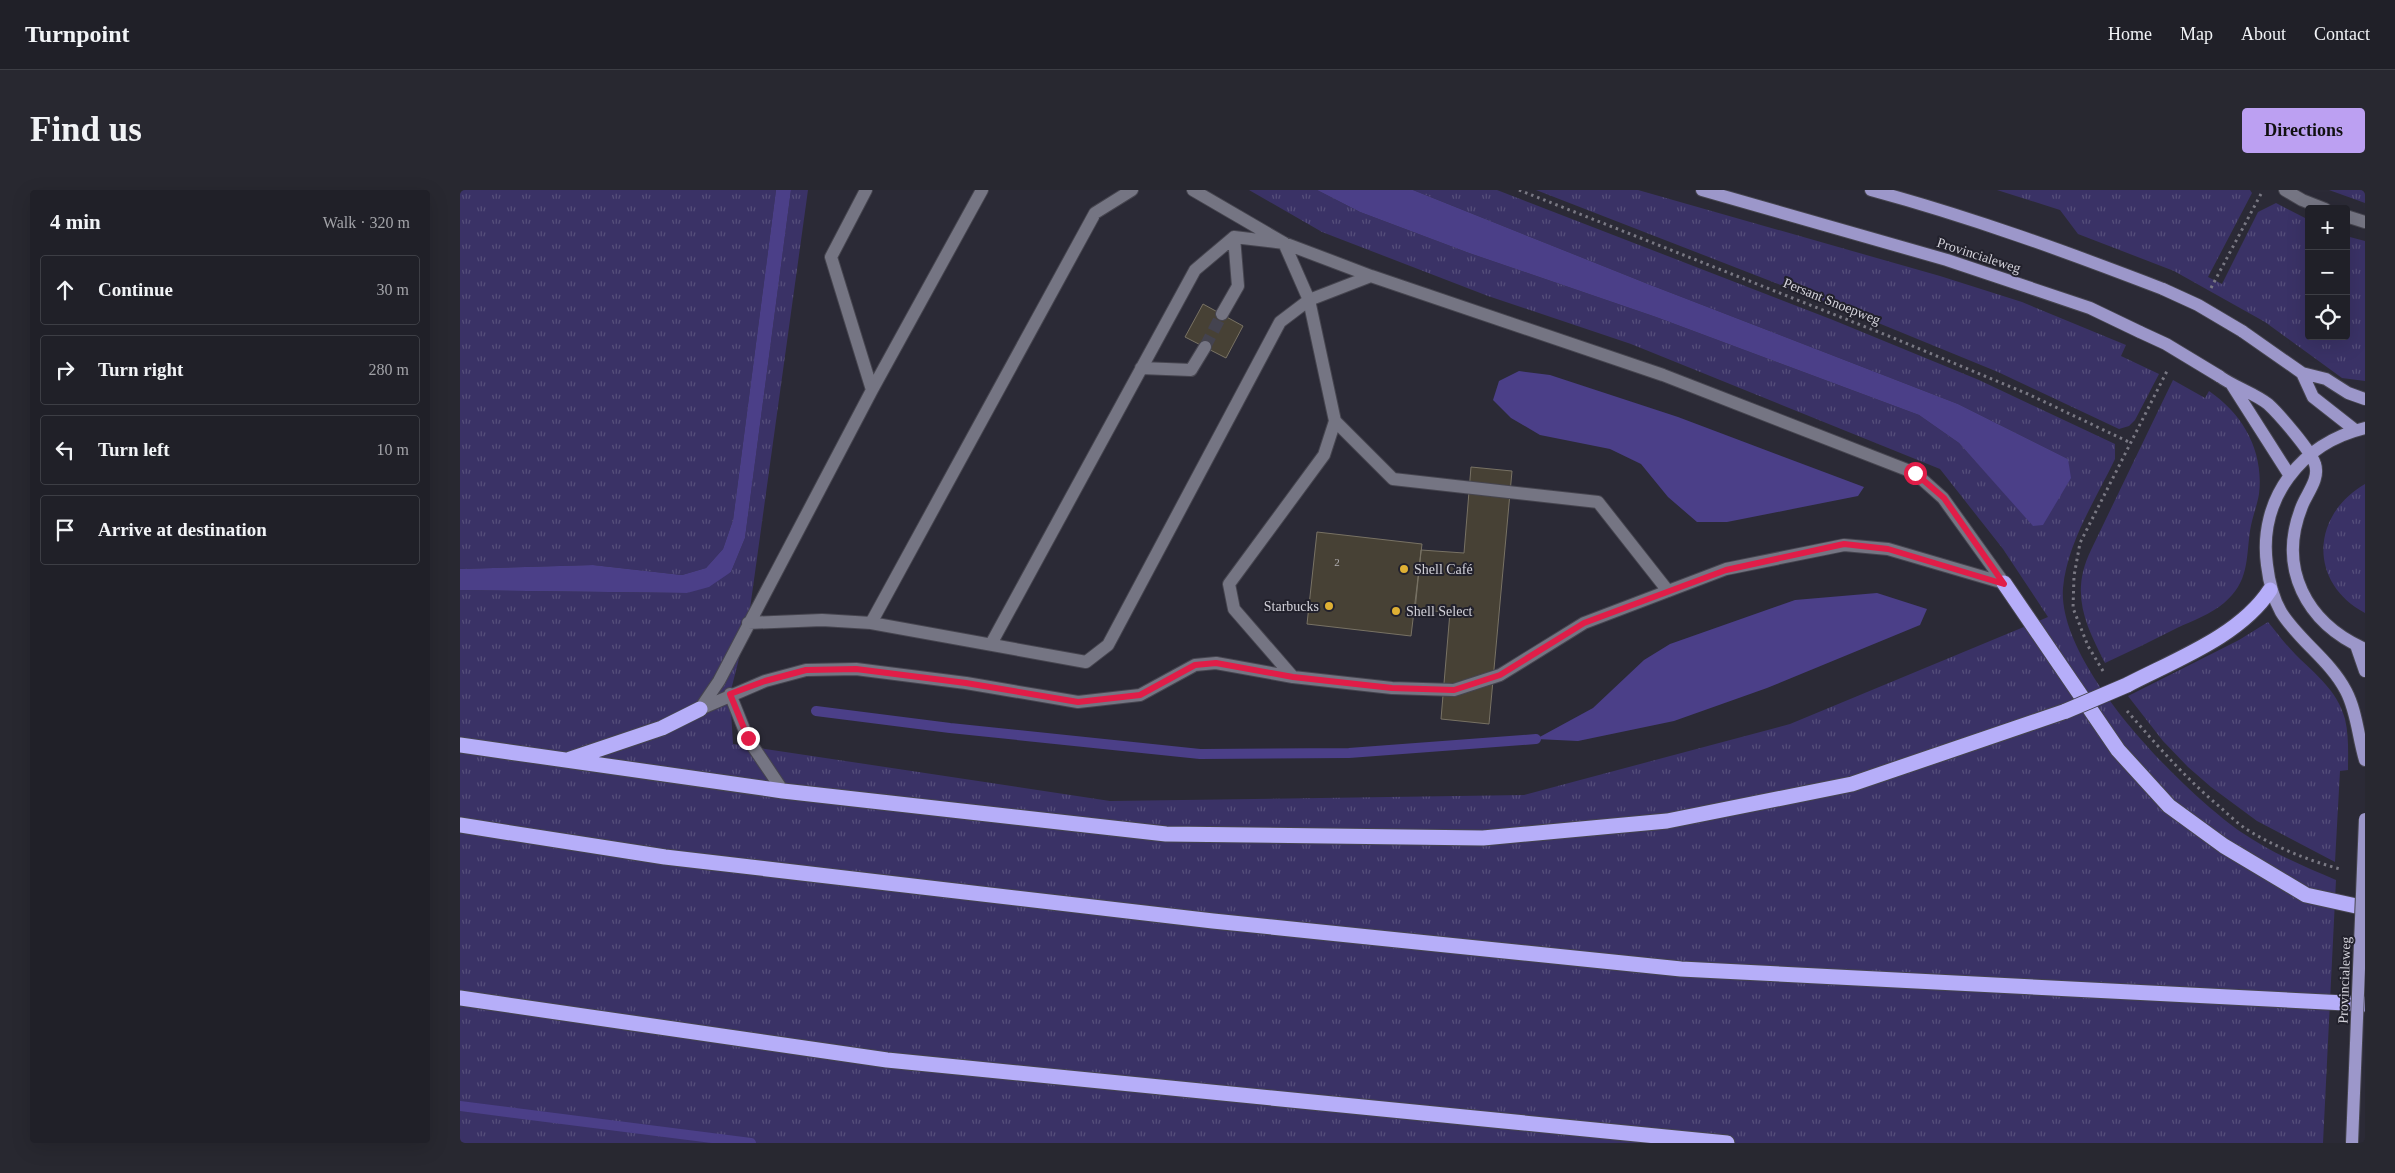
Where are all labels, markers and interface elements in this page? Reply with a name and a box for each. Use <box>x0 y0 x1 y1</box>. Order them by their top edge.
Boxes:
text: Turnpoint <box>25 21 130 47</box>
text: Home <box>2108 24 2152 44</box>
text: Map <box>2180 24 2213 44</box>
text: About <box>2241 24 2286 44</box>
text: Contact <box>2314 24 2370 44</box>
button: Directions <box>2242 108 2365 153</box>
text: Find us <box>30 110 142 149</box>
map controls <box>2305 205 2350 340</box>
button: + <box>2305 205 2350 250</box>
text: 4 min <box>50 210 101 234</box>
text: Walk · 320 m <box>323 214 410 231</box>
street label: Provincialeweg <box>1935 235 2023 276</box>
button: − <box>2305 250 2350 295</box>
street label: Persant Snoepweg <box>1781 275 1882 328</box>
icon: ahead <box>51 276 79 304</box>
text: Continue <box>98 279 173 300</box>
text: 30 m <box>377 281 409 298</box>
button: locate <box>2305 295 2350 340</box>
icon: right <box>51 356 79 384</box>
text: Turn right <box>98 359 183 380</box>
text: 280 m <box>369 361 409 378</box>
icon: left <box>51 436 79 464</box>
text: Turn left <box>98 439 170 460</box>
text: 10 m <box>377 441 409 458</box>
route start <box>1904 462 1927 485</box>
icon: arrive <box>51 516 79 544</box>
text: Arrive at destination <box>98 519 267 540</box>
house number: 2 <box>1334 556 1340 568</box>
place label: Shell Café <box>1414 562 1473 577</box>
marker: Shell Café <box>1398 563 1410 575</box>
place label: Starbucks <box>1264 599 1319 614</box>
marker: Starbucks <box>1323 600 1335 612</box>
place label: Shell Select <box>1406 604 1473 619</box>
marker: Shell Select <box>1390 605 1402 617</box>
route end <box>737 727 760 750</box>
street label: Provincialeweg <box>2335 936 2354 1024</box>

